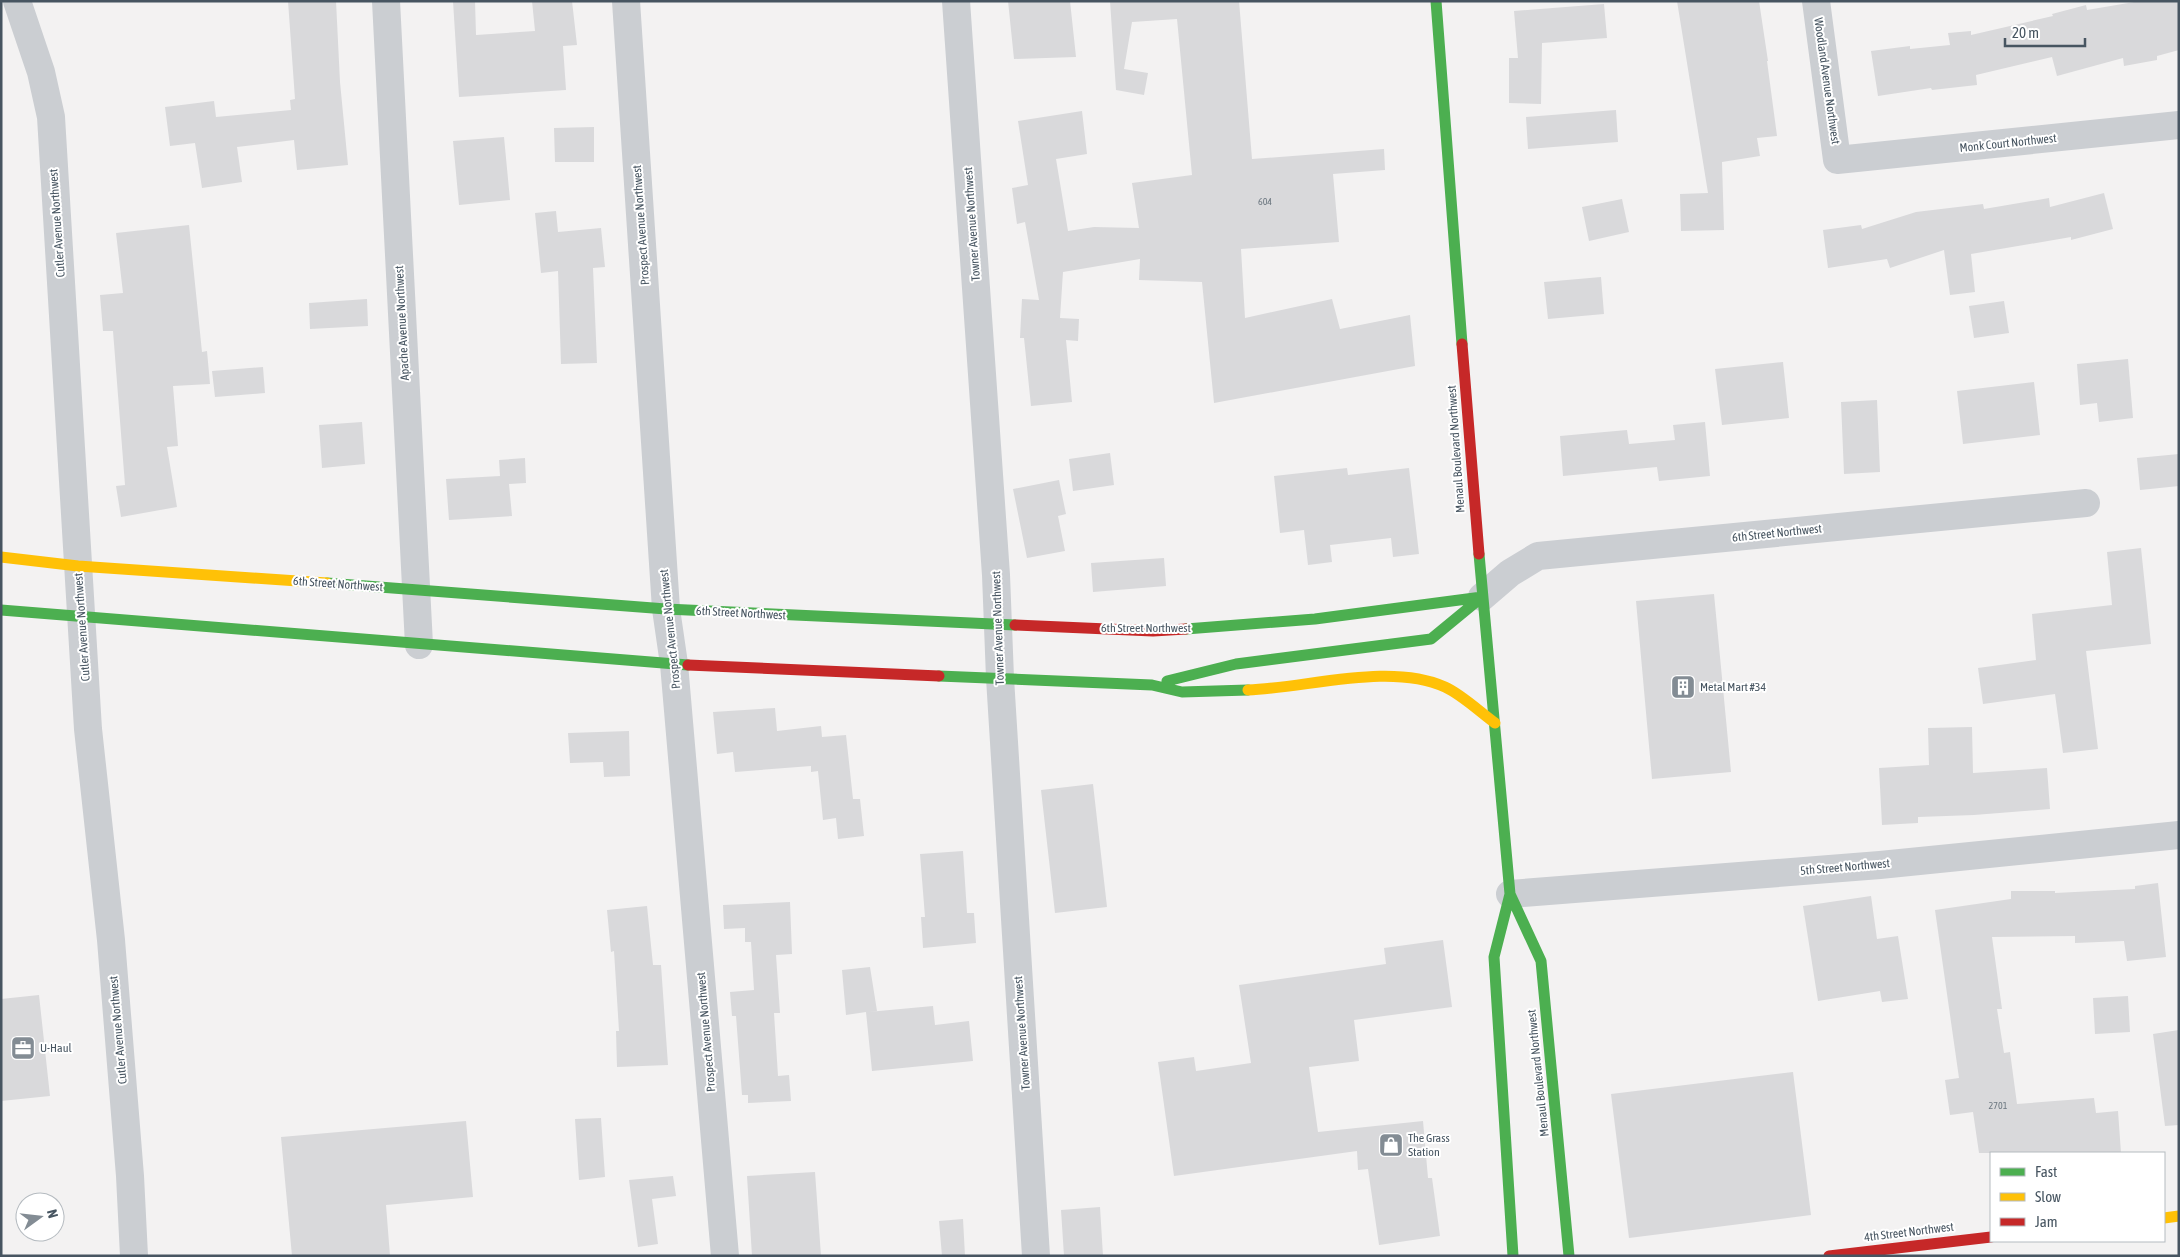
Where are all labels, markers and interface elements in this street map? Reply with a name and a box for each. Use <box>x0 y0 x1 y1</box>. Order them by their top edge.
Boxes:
scale bar <box>2005 15 2085 47</box>
street label: Woodland Avenue Northwest <box>1811 17 1843 146</box>
text: 20 m <box>2012 24 2039 41</box>
street label: Monk Court Northwest <box>1959 131 2058 155</box>
street label: Prospect Avenue Northwest <box>630 164 652 286</box>
street label: Towner Avenue Northwest <box>961 166 983 281</box>
street label: Cutler Avenue Northwest <box>46 168 68 278</box>
house number: 604 <box>1258 196 1272 207</box>
street label: Apache Avenue Northwest <box>392 265 412 381</box>
street label: Menaul Boulevard Northwest <box>1445 384 1467 513</box>
street label: 6th Street Northwest <box>1731 521 1823 545</box>
street label: Prospect Avenue Northwest <box>657 568 683 690</box>
street label: Towner Avenue Northwest <box>989 570 1007 685</box>
street label: Cutler Avenue Northwest <box>71 572 93 682</box>
street label: 6th Street Northwest <box>293 574 384 594</box>
street label: 6th Street Northwest <box>696 604 787 622</box>
street label: 6th Street Northwest <box>1101 621 1192 635</box>
building icon: Metal Mart #34 <box>1670 674 1696 700</box>
place label: Metal Mart #34 <box>1700 680 1766 694</box>
street label: 5th Street Northwest <box>1799 856 1891 878</box>
street label: Prospect Avenue Northwest <box>694 971 718 1093</box>
street label: Cutler Avenue Northwest <box>106 975 130 1085</box>
street label: Towner Avenue Northwest <box>1011 975 1033 1090</box>
street label: Menaul Boulevard Northwest <box>1524 1008 1552 1137</box>
office icon: U-Haul <box>10 1035 36 1061</box>
place label: U-Haul <box>40 1041 72 1055</box>
house number: 2701 <box>1989 1100 2008 1111</box>
place label: The Grass Station <box>1408 1131 1450 1159</box>
shop icon: The Grass Station <box>1378 1132 1404 1158</box>
legend <box>1990 1152 2165 1242</box>
text: Fast <box>2035 1163 2057 1180</box>
text: Slow <box>2035 1188 2061 1205</box>
north arrow <box>15 1192 65 1242</box>
text: N <box>44 1208 61 1220</box>
text: Jam <box>2035 1213 2058 1230</box>
street label: 4th Street Northwest <box>1863 1219 1955 1244</box>

